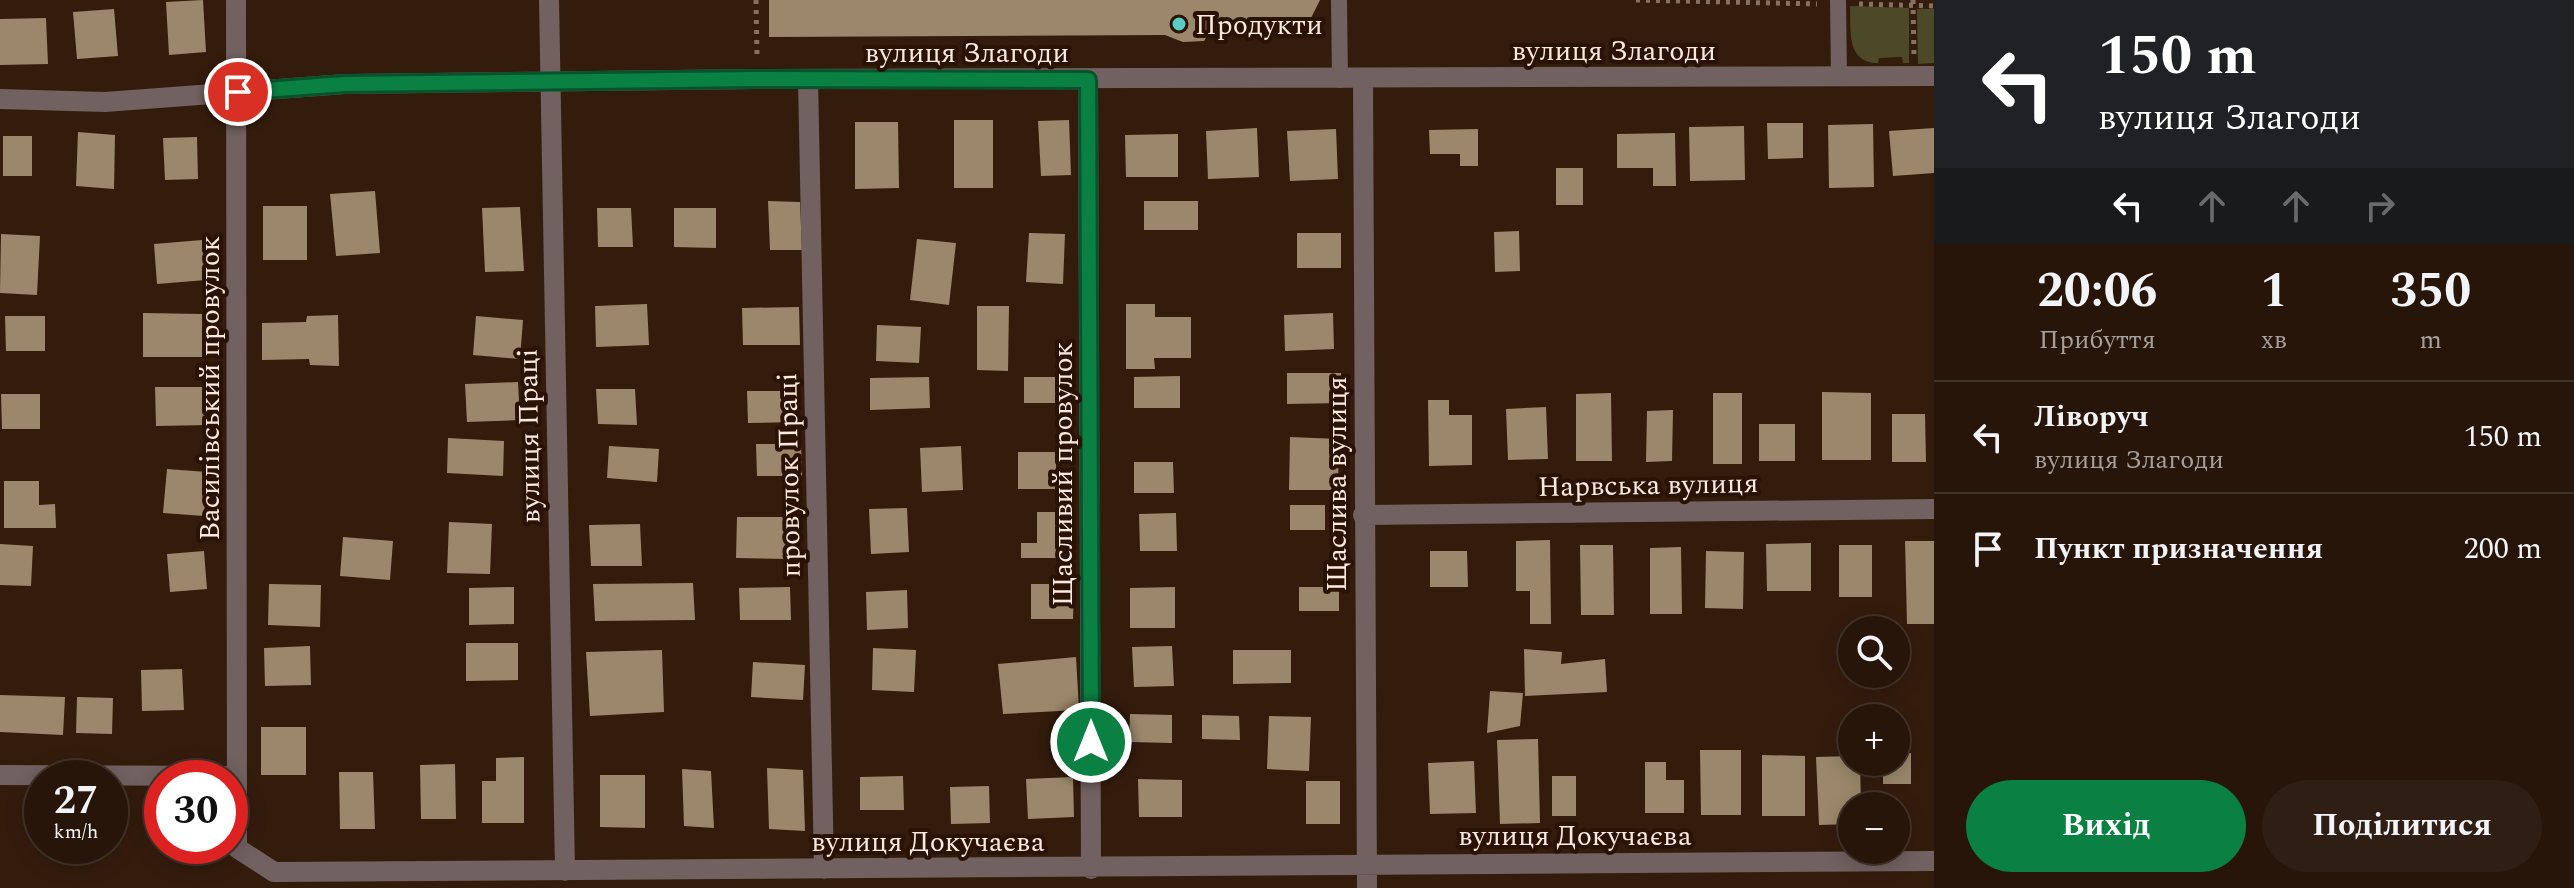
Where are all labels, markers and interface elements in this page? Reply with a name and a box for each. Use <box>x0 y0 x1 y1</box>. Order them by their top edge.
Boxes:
place label: Продукти <box>1195 4 1323 47</box>
text: 150 m <box>2098 14 2257 99</box>
marker: Продукти <box>1170 15 1188 33</box>
street label: вулиця Злагоди <box>1512 30 1716 73</box>
street label: вулиця Злагоди <box>865 32 1069 75</box>
icon: left <box>1966 32 2070 136</box>
pin <box>204 58 272 126</box>
icon: arrive <box>216 70 260 114</box>
text: вулиця Злагоди <box>2098 91 2361 146</box>
icon: left <box>2106 184 2150 228</box>
icon: ahead <box>2190 184 2234 228</box>
icon: ahead <box>2274 184 2318 228</box>
icon: right <box>2358 184 2402 228</box>
street label: Василівський провулок <box>189 236 232 540</box>
text: 20:06 <box>2037 255 2158 328</box>
text: 1 <box>2260 255 2287 328</box>
text: 350 <box>2390 255 2471 328</box>
text: Прибуття <box>2039 320 2156 360</box>
text: хв <box>2261 320 2287 360</box>
text: m <box>2419 320 2442 360</box>
street label: Щасливий провулок <box>1042 342 1085 606</box>
street label: вулиця Праці <box>506 348 553 524</box>
street label: провулок Праці <box>766 372 813 578</box>
street label: Щаслива вулиця <box>1316 376 1359 592</box>
text: Ліворуч <box>2034 394 2149 440</box>
text: 150 m <box>2464 414 2542 460</box>
icon: left <box>1966 415 2010 459</box>
text: вулиця Злагоди <box>2034 440 2224 480</box>
street label: Нарвська вулиця <box>1537 462 1759 509</box>
text: Пункт призначення <box>2034 526 2323 572</box>
text: 200 m <box>2464 526 2542 572</box>
icon: arrive <box>1966 527 2010 571</box>
map controls <box>1838 616 1910 864</box>
button: search <box>1838 616 1910 688</box>
position arrow <box>1049 700 1133 784</box>
button: + <box>1838 704 1910 776</box>
speed limit sign: 30 <box>144 760 248 864</box>
text: 27 <box>54 771 98 832</box>
button: Вихід <box>1966 780 2246 872</box>
button: Поділитися <box>2262 780 2542 872</box>
button: − <box>1838 792 1910 864</box>
street label: вулиця Докучаєва <box>1458 815 1692 858</box>
text: km/h <box>54 817 99 847</box>
street label: вулиця Докучаєва <box>811 821 1045 864</box>

